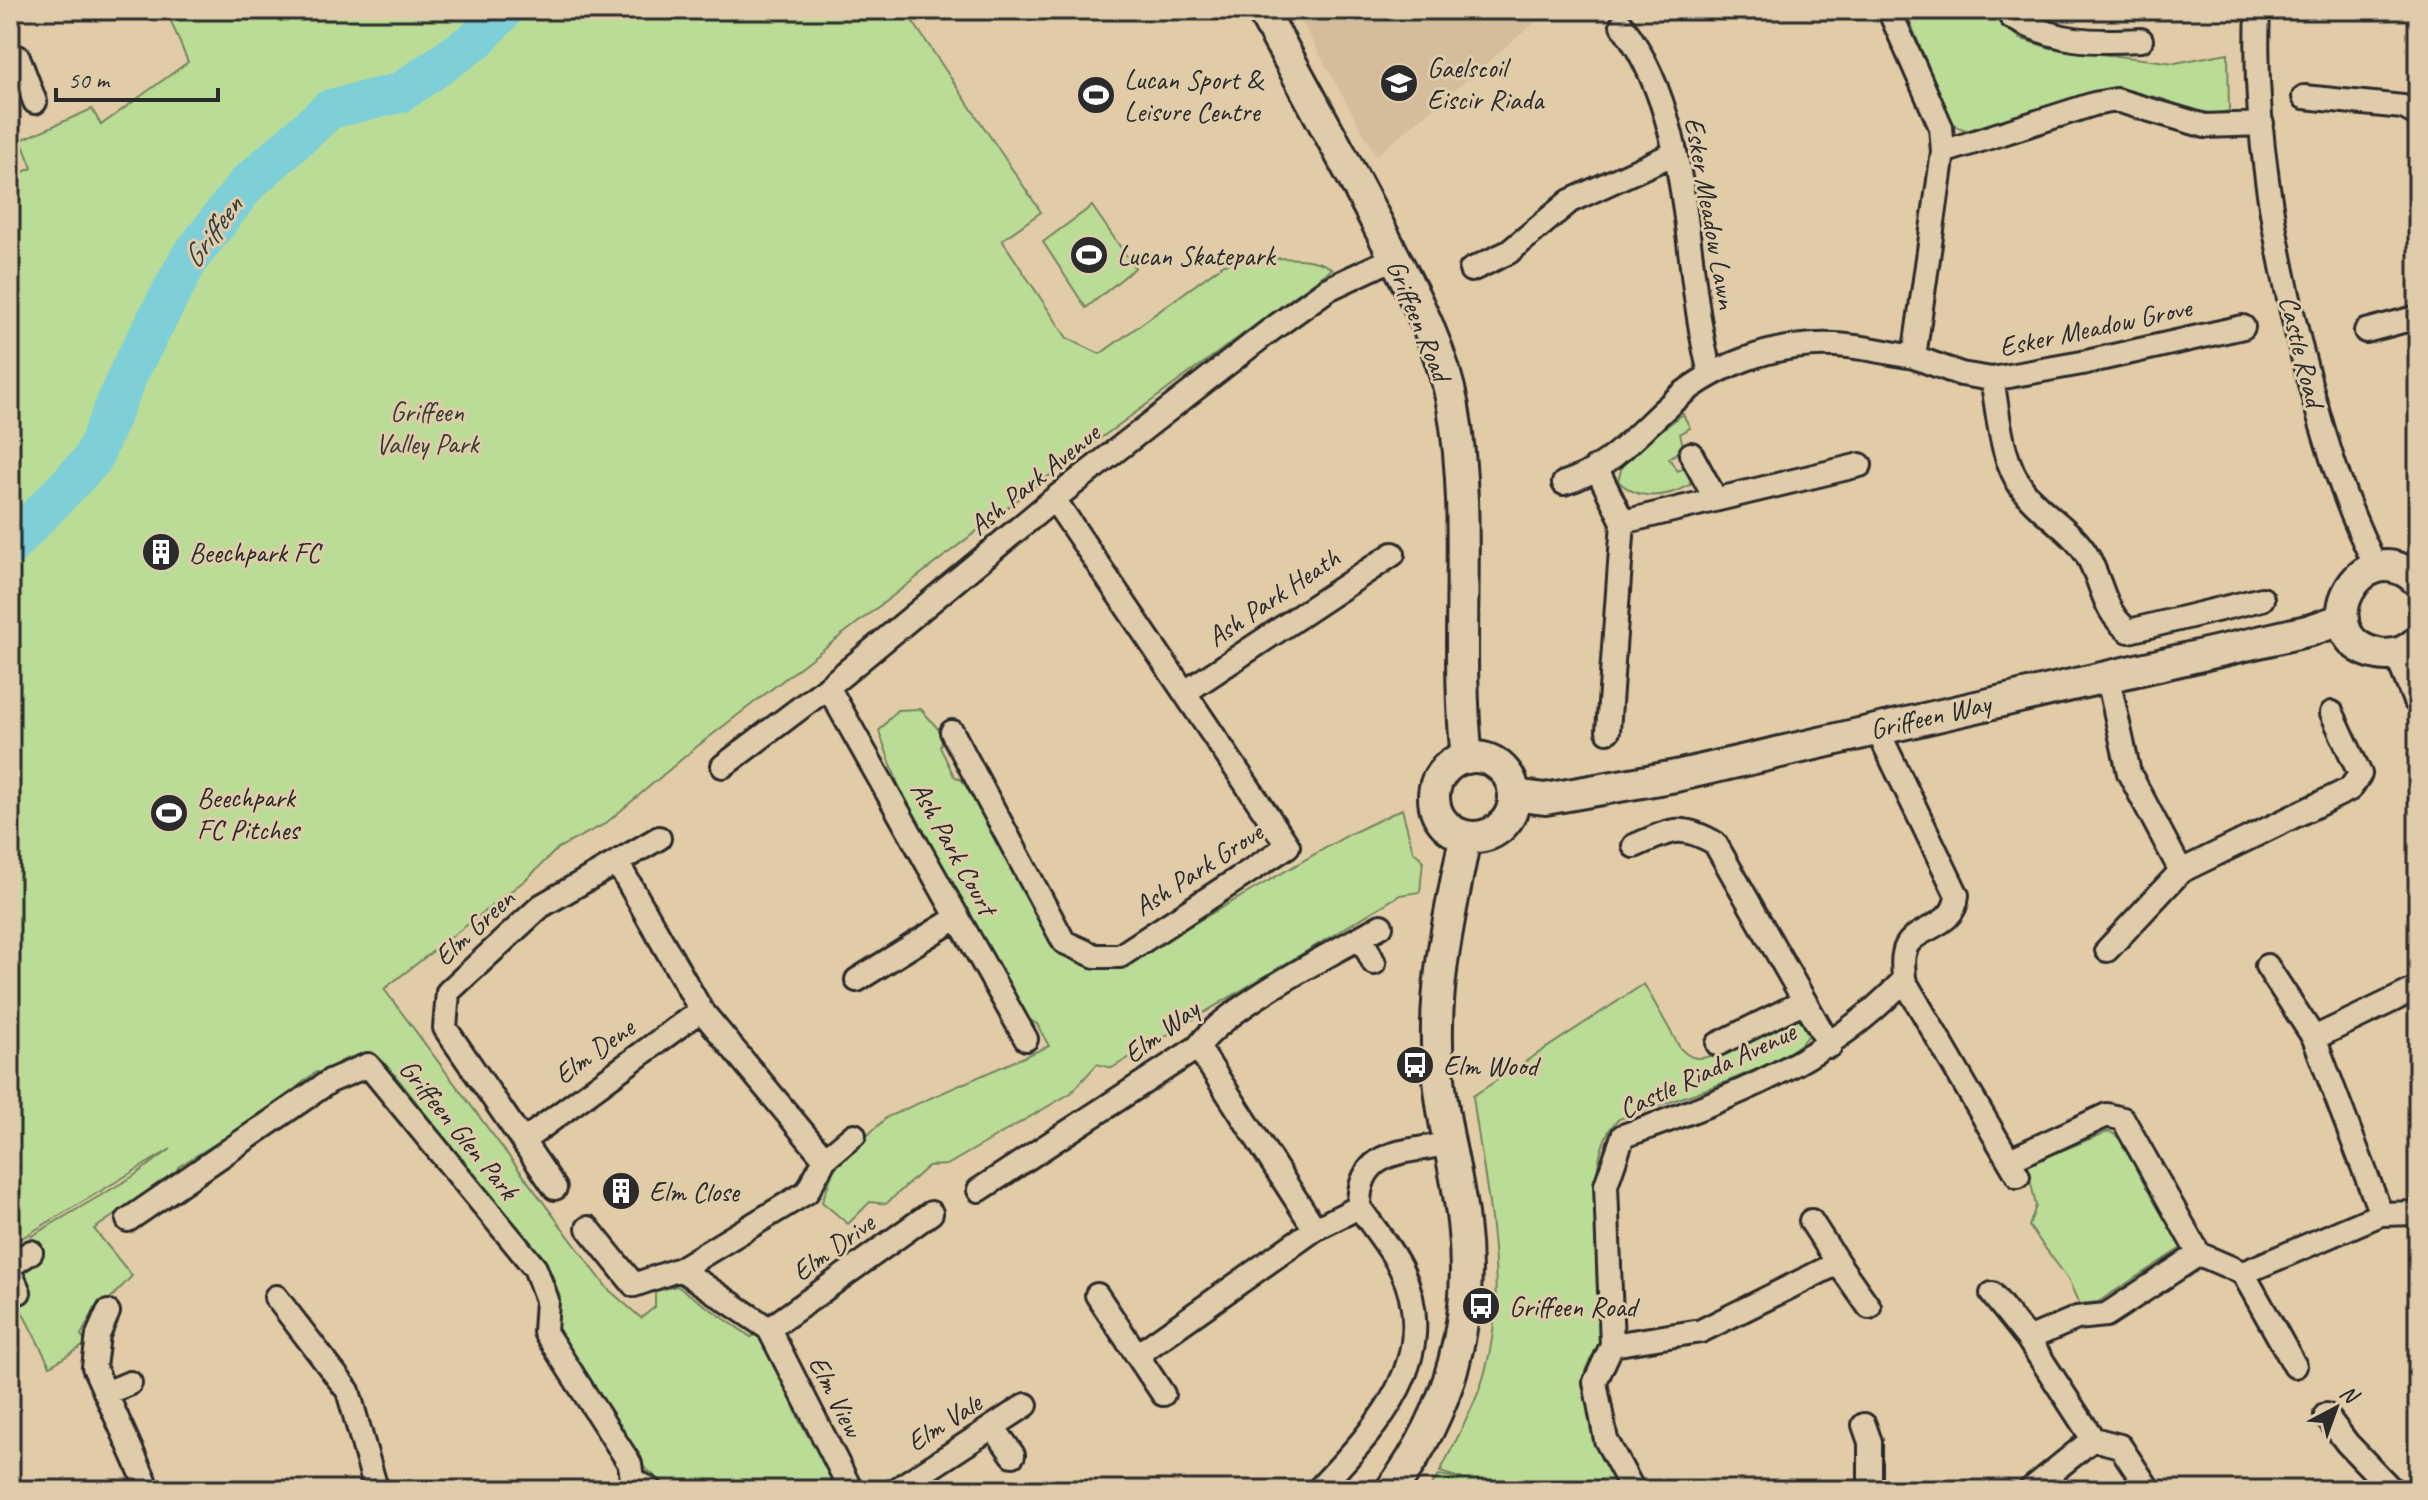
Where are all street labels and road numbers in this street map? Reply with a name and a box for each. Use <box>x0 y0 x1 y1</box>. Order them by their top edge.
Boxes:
street label: Esker Meadow Lawn <box>1677 115 1745 313</box>
street label: Griffeen Road <box>1379 254 1461 389</box>
street label: Esker Meadow Grove <box>1996 289 2196 364</box>
street label: Castle Road <box>2271 292 2334 414</box>
street label: Ash Park Avenue <box>961 414 1108 542</box>
street label: Ash Park Heath <box>1200 540 1346 654</box>
street label: Griffeen Way <box>1866 685 1996 747</box>
street label: Ash Park Court <box>903 775 1007 924</box>
street label: Ash Park Grove <box>1127 813 1270 924</box>
street label: Elm Green <box>426 880 523 973</box>
street label: Elm Way <box>1116 990 1208 1071</box>
street label: Elm Dene <box>547 1009 643 1092</box>
street label: Castle Riada Avenue <box>1613 1013 1803 1126</box>
street label: Griffeen Glen Park <box>392 1052 527 1208</box>
street label: Elm Drive <box>785 1204 883 1289</box>
street label: Elm View <box>801 1350 872 1444</box>
street label: Elm Vale <box>900 1384 989 1459</box>

